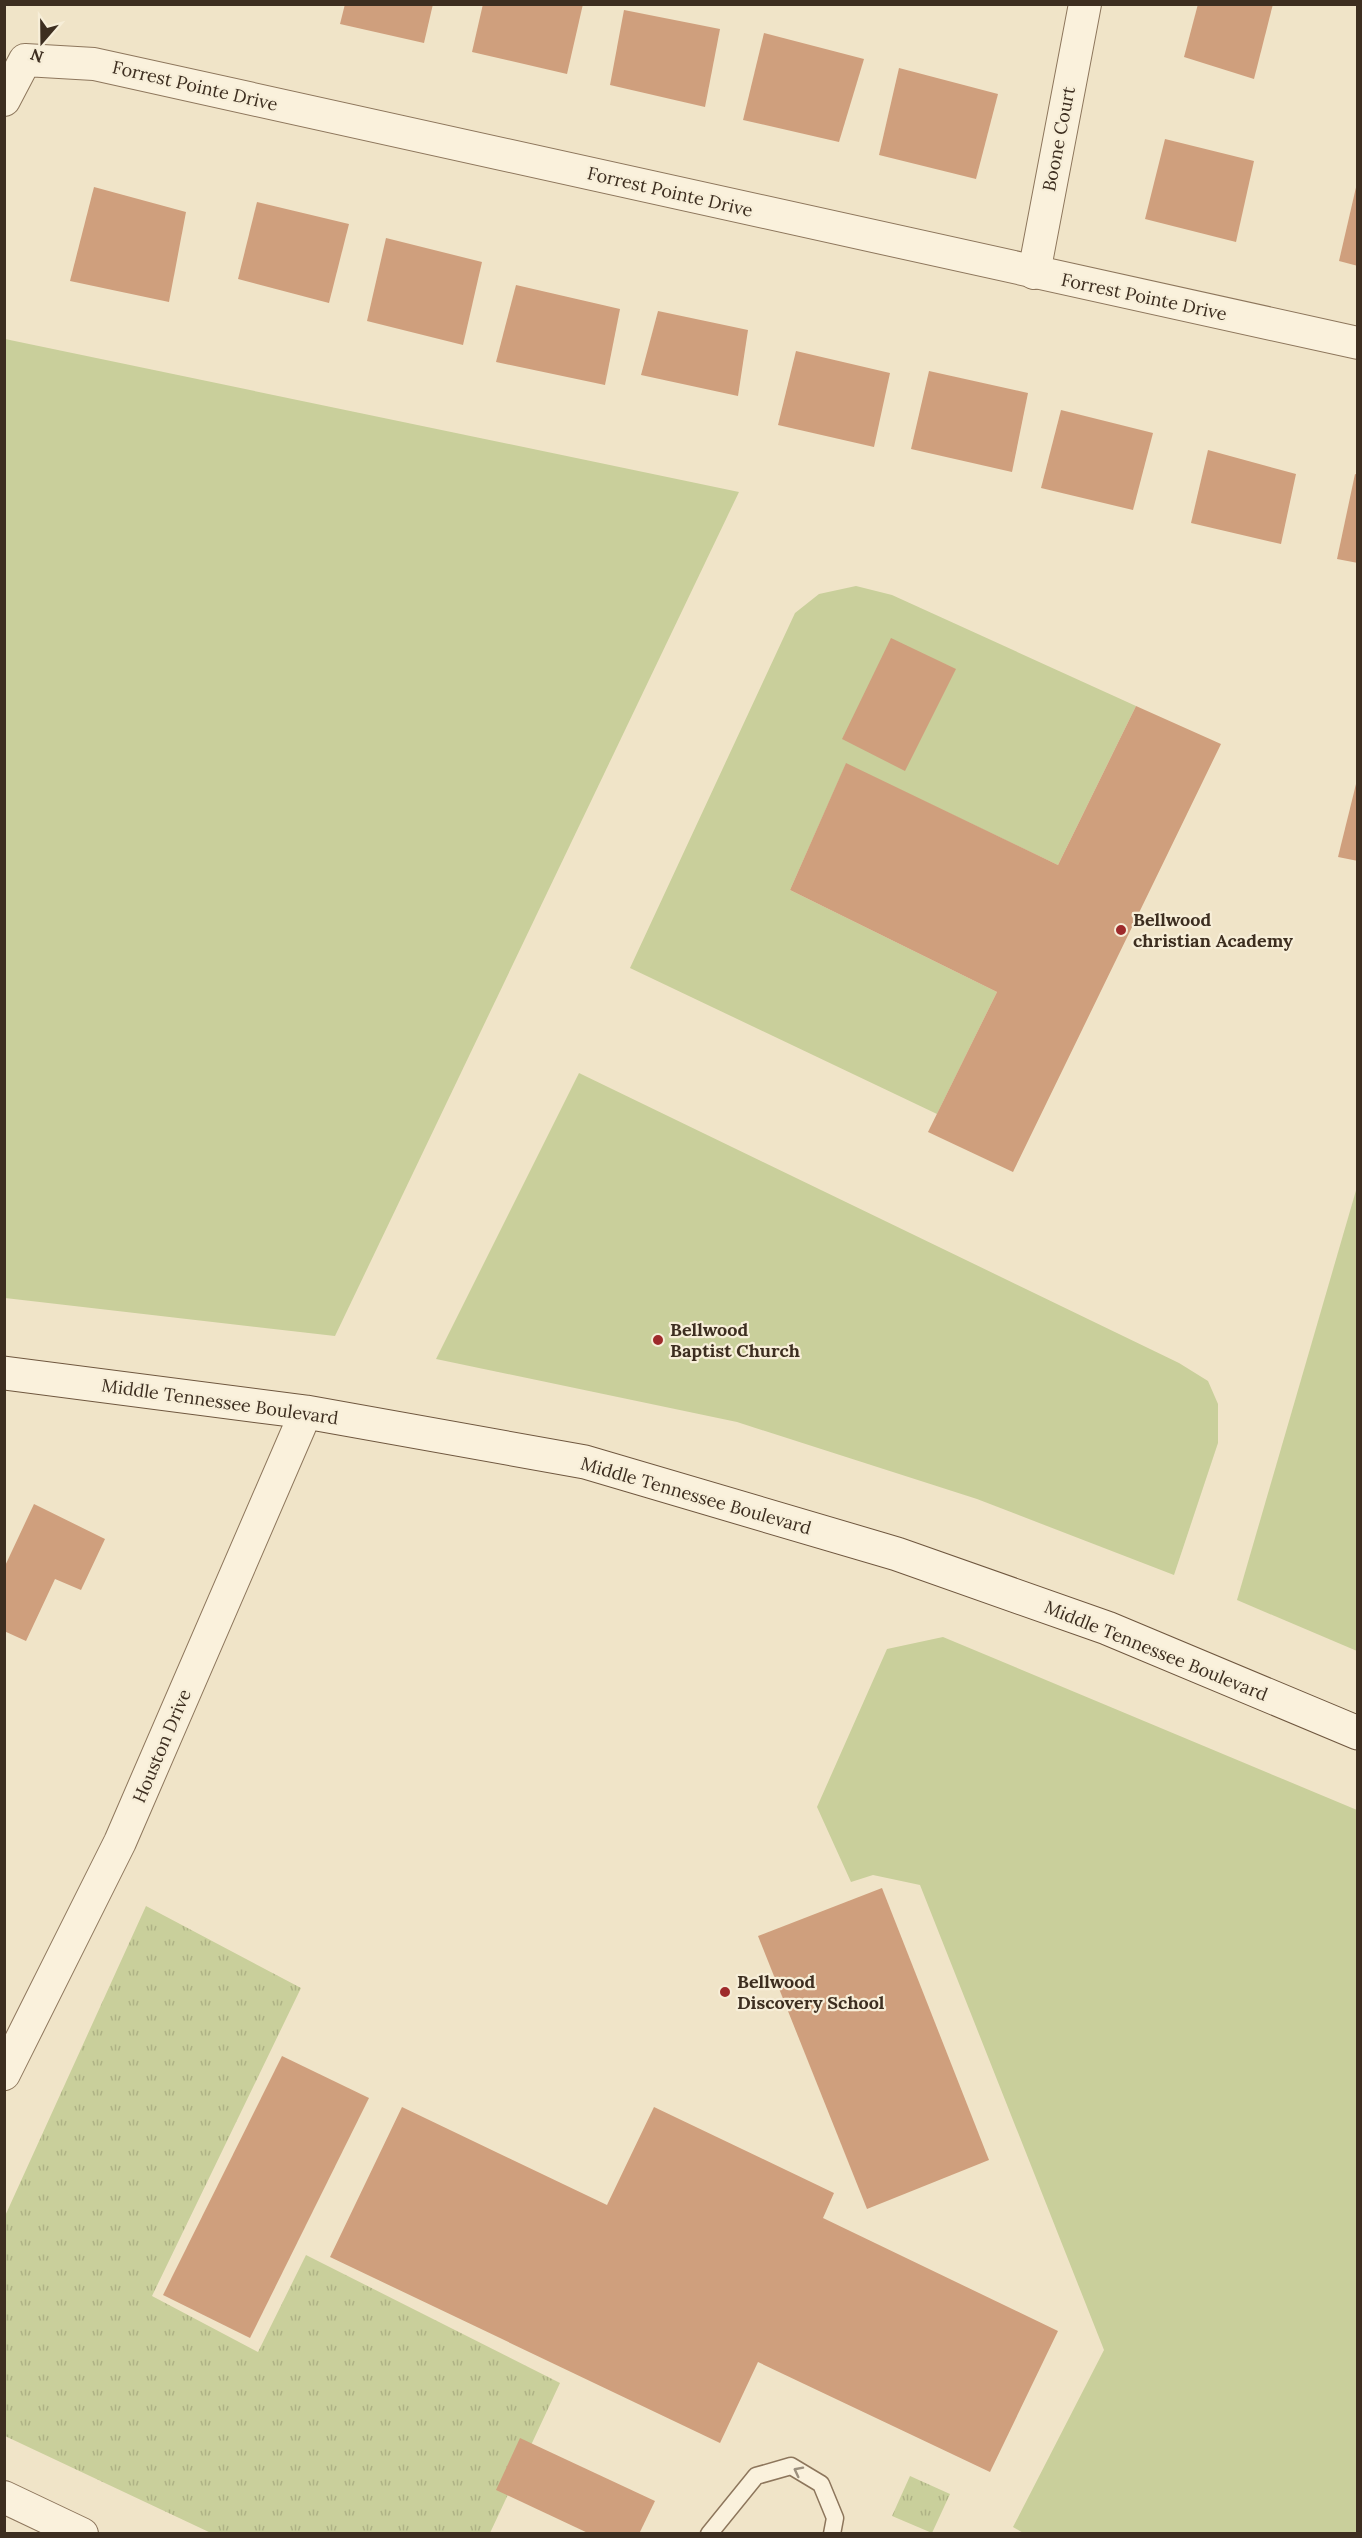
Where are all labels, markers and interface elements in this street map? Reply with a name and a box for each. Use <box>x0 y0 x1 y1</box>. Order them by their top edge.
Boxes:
north arrow <box>12 12 72 72</box>
text: N <box>28 45 46 68</box>
street label: Forrest Pointe Drive <box>110 55 280 116</box>
street label: Boone Court <box>1037 84 1080 193</box>
street label: Forrest Pointe Drive <box>585 161 755 222</box>
street label: Forrest Pointe Drive <box>1059 268 1229 325</box>
place label: Bellwood christian Academy <box>1133 908 1293 952</box>
marker: Bellwood christian Academy <box>1114 923 1128 937</box>
place label: Bellwood Baptist Church <box>670 1318 800 1362</box>
marker: Bellwood Baptist Church <box>651 1333 665 1347</box>
street label: Middle Tennessee Boulevard <box>100 1373 340 1430</box>
street label: Middle Tennessee Boulevard <box>578 1452 814 1540</box>
street label: Middle Tennessee Boulevard <box>1041 1595 1271 1706</box>
street label: Houston Drive <box>127 1685 196 1806</box>
place label: Bellwood Discovery School <box>737 1970 885 2014</box>
marker: Bellwood Discovery School <box>718 1985 732 1999</box>
one-way arrow <box>793 2466 804 2478</box>

